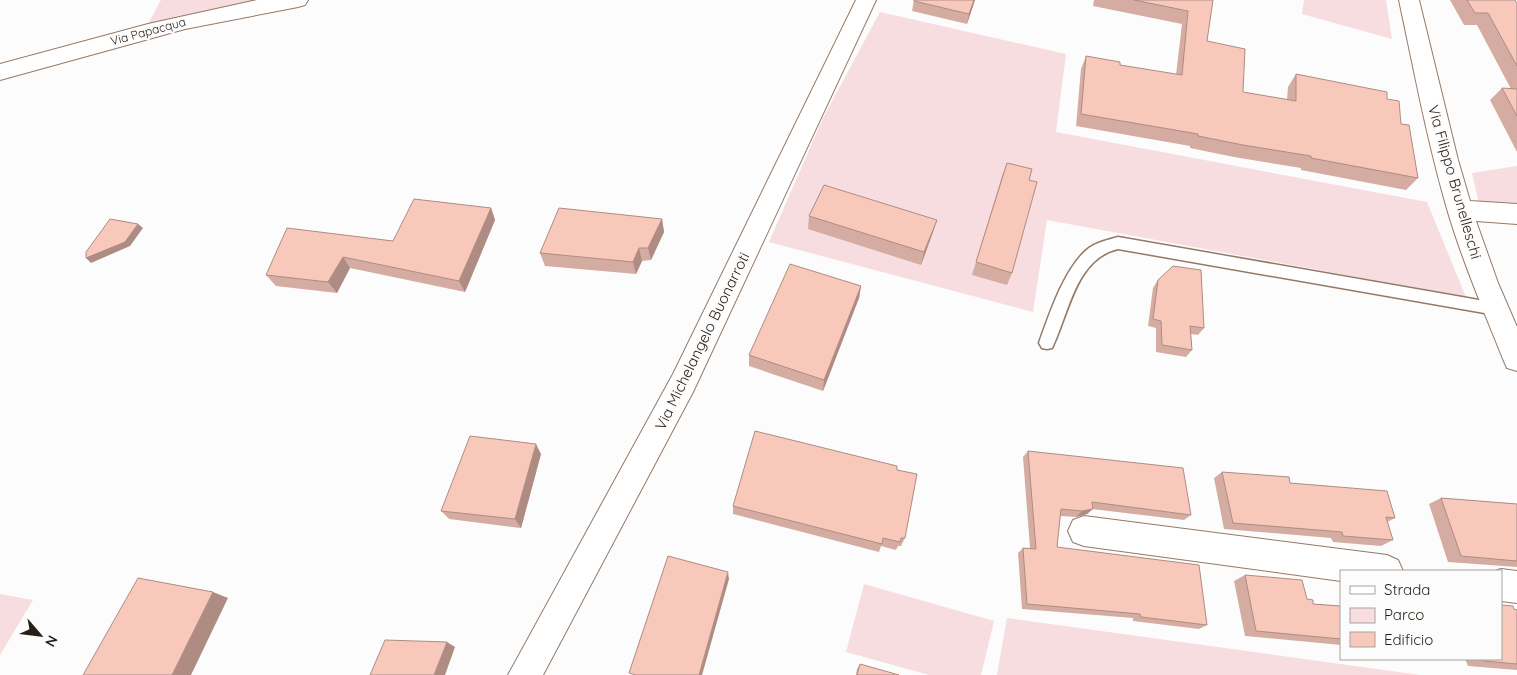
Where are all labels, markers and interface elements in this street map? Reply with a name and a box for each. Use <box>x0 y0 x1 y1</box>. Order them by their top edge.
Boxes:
street label: Via Papacqua <box>109 14 187 48</box>
street label: Via Filippo Brunelleschi <box>1424 103 1486 261</box>
street label: Via Michelangelo Buonarroti <box>651 249 753 433</box>
legend <box>1340 570 1502 660</box>
text: Strada <box>1384 580 1430 599</box>
text: Parco <box>1384 605 1424 624</box>
north arrow <box>15 610 65 660</box>
text: Edificio <box>1384 630 1433 649</box>
text: N <box>41 632 62 650</box>

